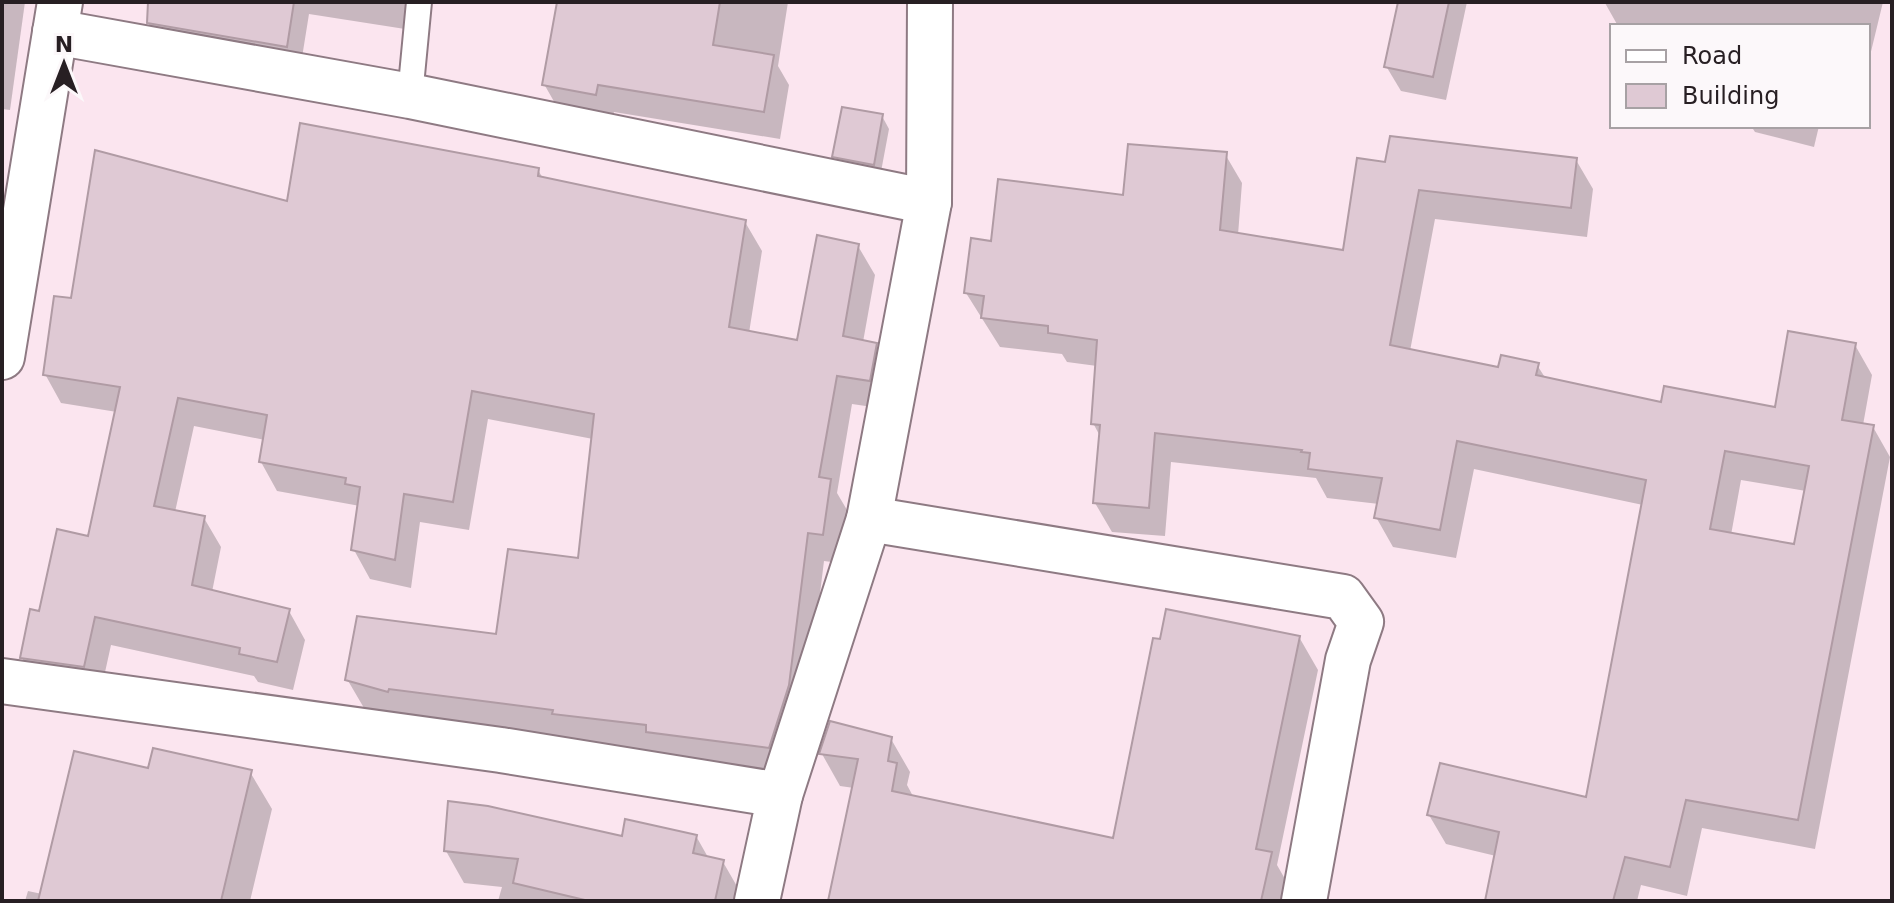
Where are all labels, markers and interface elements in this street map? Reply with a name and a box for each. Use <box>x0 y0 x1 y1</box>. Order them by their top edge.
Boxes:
north arrow <box>24 24 104 104</box>
legend <box>1610 24 1870 128</box>
text: N <box>55 32 73 57</box>
text: Road <box>1682 42 1742 70</box>
text: Building <box>1682 82 1779 110</box>

